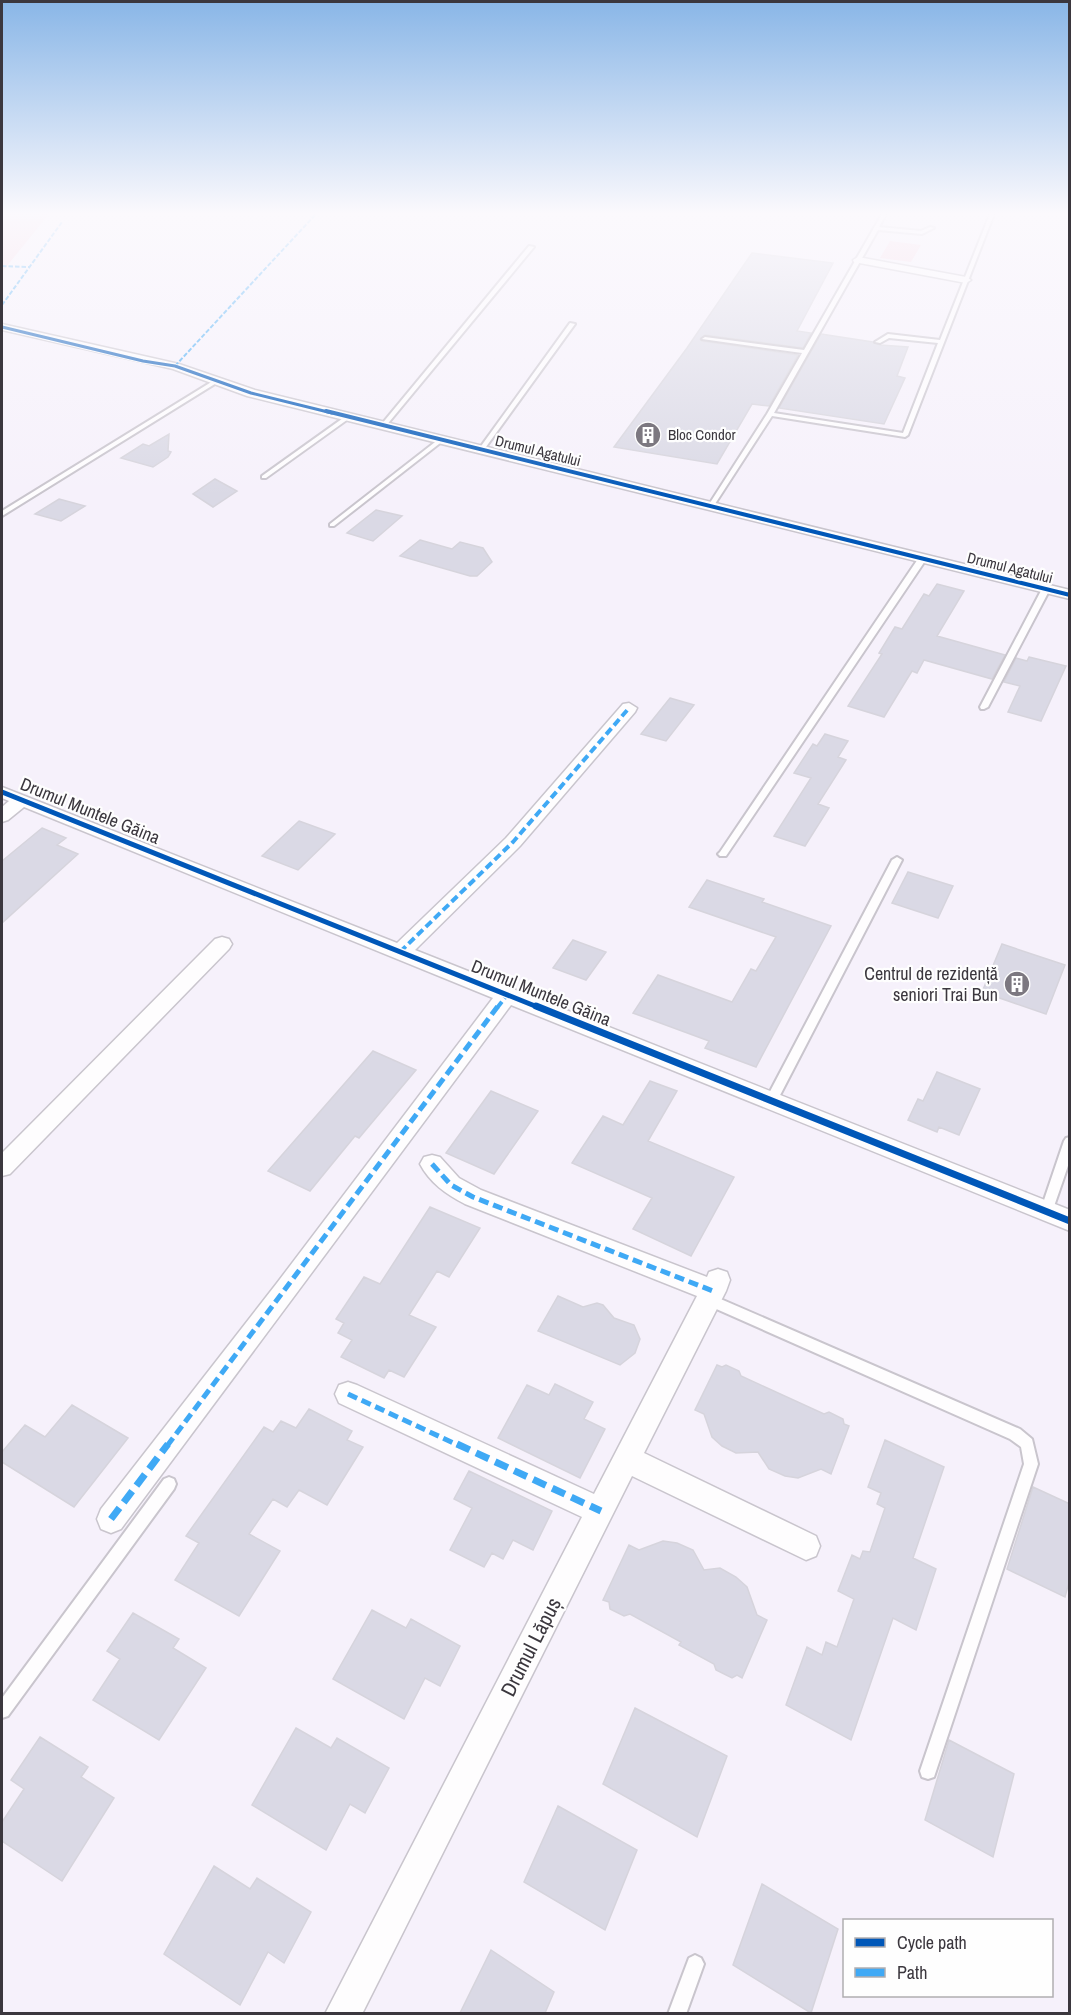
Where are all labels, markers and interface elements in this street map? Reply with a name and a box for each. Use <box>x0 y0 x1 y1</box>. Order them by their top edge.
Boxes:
building icon: Bloc Condor <box>633 420 663 450</box>
place label: Bloc Condor <box>668 424 736 445</box>
street label: Drumul Agatului <box>493 430 583 471</box>
street label: Drumul Agatului <box>965 547 1055 588</box>
street label: Drumul Muntele Găina <box>17 771 164 850</box>
street label: Drumul Muntele Găina <box>468 953 615 1032</box>
place label: Centrul de rezidență seniori Trai Bun <box>864 961 998 1007</box>
building icon: Centrul de rezidență seniori Trai Bun <box>1002 969 1032 999</box>
street label: Drumul Lăpuș <box>493 1592 568 1701</box>
legend <box>843 1919 1053 1997</box>
text: Cycle path <box>897 1930 967 1955</box>
text: Path <box>897 1960 927 1985</box>

